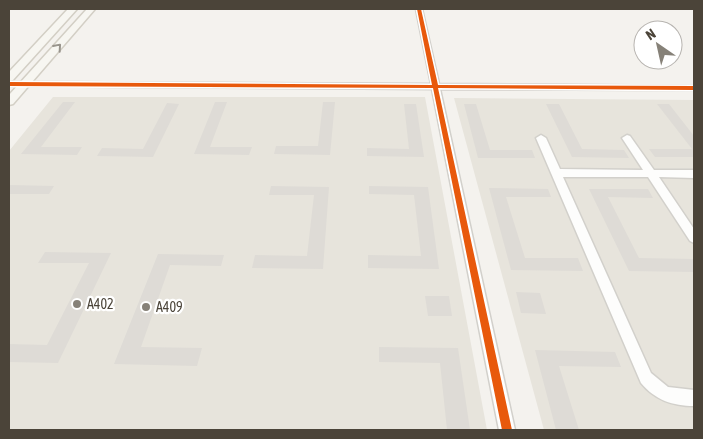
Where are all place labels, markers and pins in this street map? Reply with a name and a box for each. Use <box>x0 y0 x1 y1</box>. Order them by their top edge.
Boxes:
place label: A402 <box>87 296 114 312</box>
marker: A402 <box>71 298 83 310</box>
place label: A409 <box>156 299 183 315</box>
marker: A409 <box>140 301 152 313</box>

